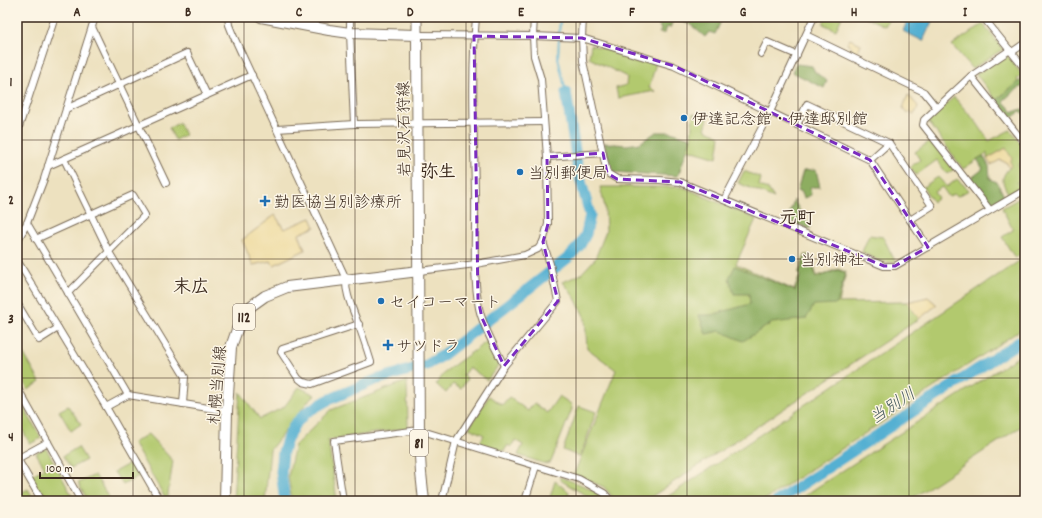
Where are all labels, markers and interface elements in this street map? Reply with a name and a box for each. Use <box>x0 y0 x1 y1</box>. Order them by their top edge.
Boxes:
text: A <box>73 4 81 23</box>
text: B <box>185 4 191 23</box>
text: C <box>296 4 303 23</box>
text: D <box>407 4 414 23</box>
text: E <box>518 4 525 23</box>
text: F <box>629 4 635 23</box>
text: G <box>740 4 747 23</box>
text: H <box>851 4 858 23</box>
text: I <box>963 4 968 23</box>
text: 1 <box>10 74 13 93</box>
street label: 岩見沢石狩線 <box>393 81 418 177</box>
place label: 伊達記念館・伊達邸別館 <box>692 109 868 132</box>
marker: 伊達記念館・伊達邸別館 <box>679 113 689 123</box>
district label: 弥生 <box>420 161 456 186</box>
place label: 当別郵便局 <box>528 163 608 186</box>
marker: 当別郵便局 <box>515 167 525 177</box>
text: 2 <box>8 192 14 211</box>
place label: 勤医協当別診療所 <box>274 192 402 215</box>
marker: 勤医協当別診療所 <box>259 195 271 207</box>
district label: 元町 <box>779 207 815 232</box>
place label: 当別神社 <box>800 250 864 273</box>
marker: 当別神社 <box>787 254 797 264</box>
district label: 末広 <box>173 276 209 301</box>
place label: セイコーマート <box>389 292 501 315</box>
marker: セイコーマート <box>376 296 386 306</box>
road number: 112 <box>233 304 255 330</box>
text: 3 <box>8 311 14 330</box>
place label: サツドラ <box>396 336 460 359</box>
marker: サツドラ <box>383 340 393 350</box>
street label: 札幌当別線 <box>204 344 233 426</box>
water label: 当別川 <box>866 384 922 431</box>
text: 4 <box>8 429 14 448</box>
road number: 81 <box>410 430 428 456</box>
scale bar <box>40 454 133 480</box>
text: 100 m <box>46 461 73 478</box>

